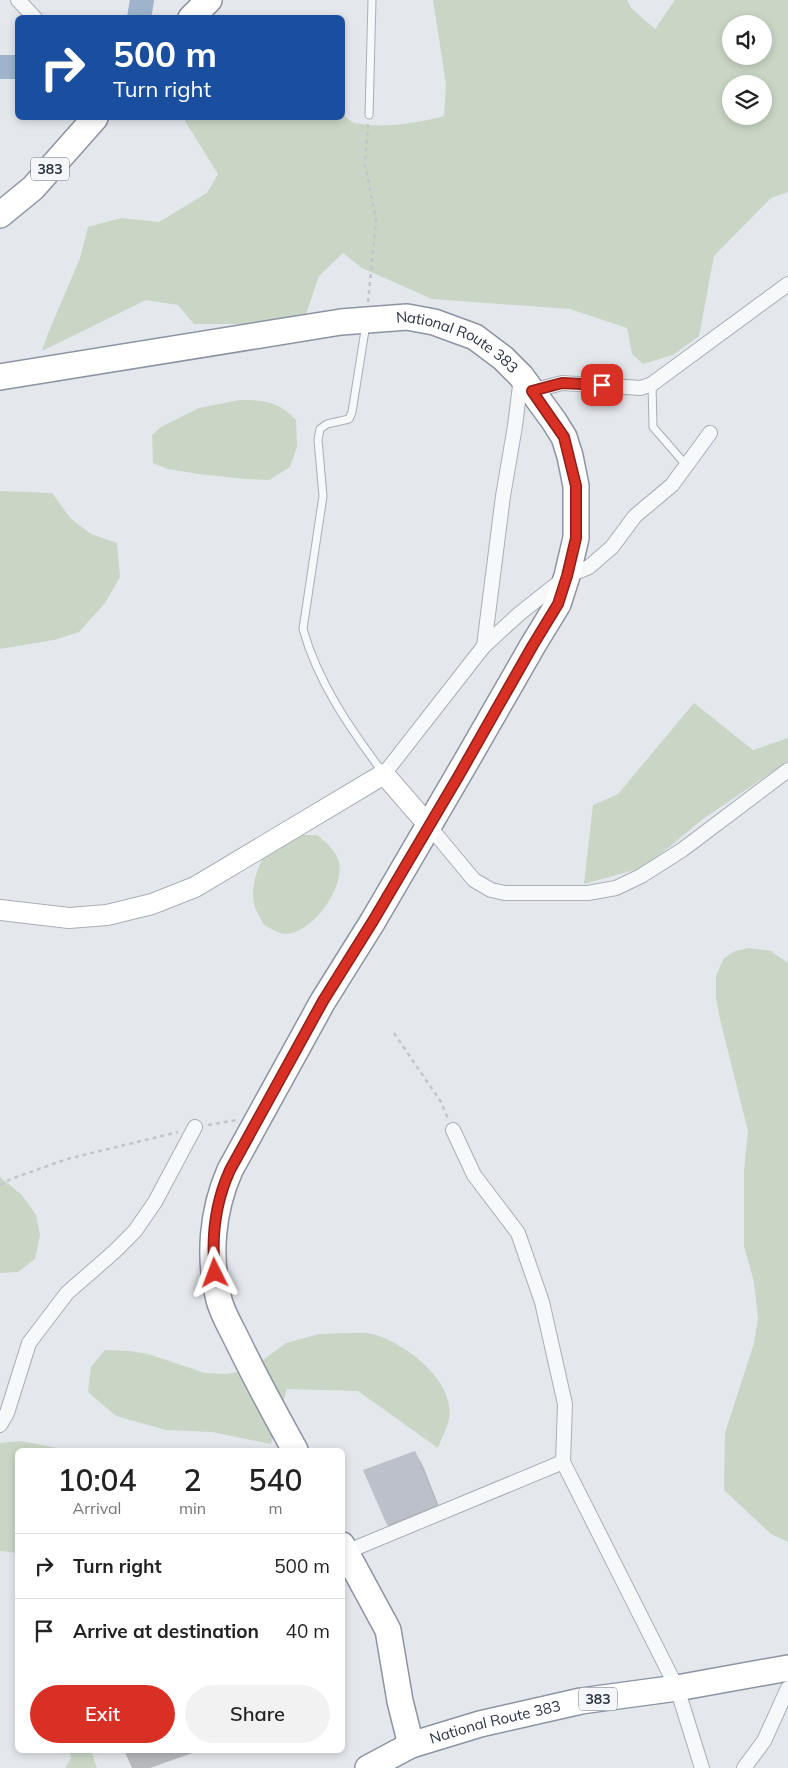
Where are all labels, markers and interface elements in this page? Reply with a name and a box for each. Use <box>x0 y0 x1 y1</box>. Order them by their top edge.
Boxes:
map controls <box>722 15 772 125</box>
button: sound <box>722 15 772 65</box>
text: 500 m <box>113 32 217 76</box>
icon: right <box>30 35 95 100</box>
text: Turn right <box>113 75 211 103</box>
button: layers <box>722 75 772 125</box>
road number: 383 <box>31 157 69 180</box>
street label: National Route 383 <box>395 307 523 377</box>
pin <box>581 364 623 406</box>
icon: arrive <box>588 371 616 399</box>
position arrow <box>188 1246 240 1298</box>
text: 10:04 <box>57 1461 137 1499</box>
text: 2 <box>184 1461 202 1499</box>
text: 540 <box>249 1461 303 1499</box>
text: Arrival <box>73 1498 121 1518</box>
text: min <box>179 1498 206 1518</box>
text: m <box>269 1498 283 1518</box>
icon: right <box>30 1552 58 1580</box>
text: Turn right <box>73 1554 162 1578</box>
text: 500 m <box>274 1554 330 1578</box>
icon: arrive <box>30 1617 58 1645</box>
text: Arrive at destination <box>73 1619 259 1643</box>
text: 40 m <box>286 1619 330 1643</box>
button: Exit <box>30 1685 175 1743</box>
button: Share <box>185 1685 330 1743</box>
road number: 383 <box>579 1688 617 1710</box>
street label: National Route 383 <box>427 1696 562 1748</box>

